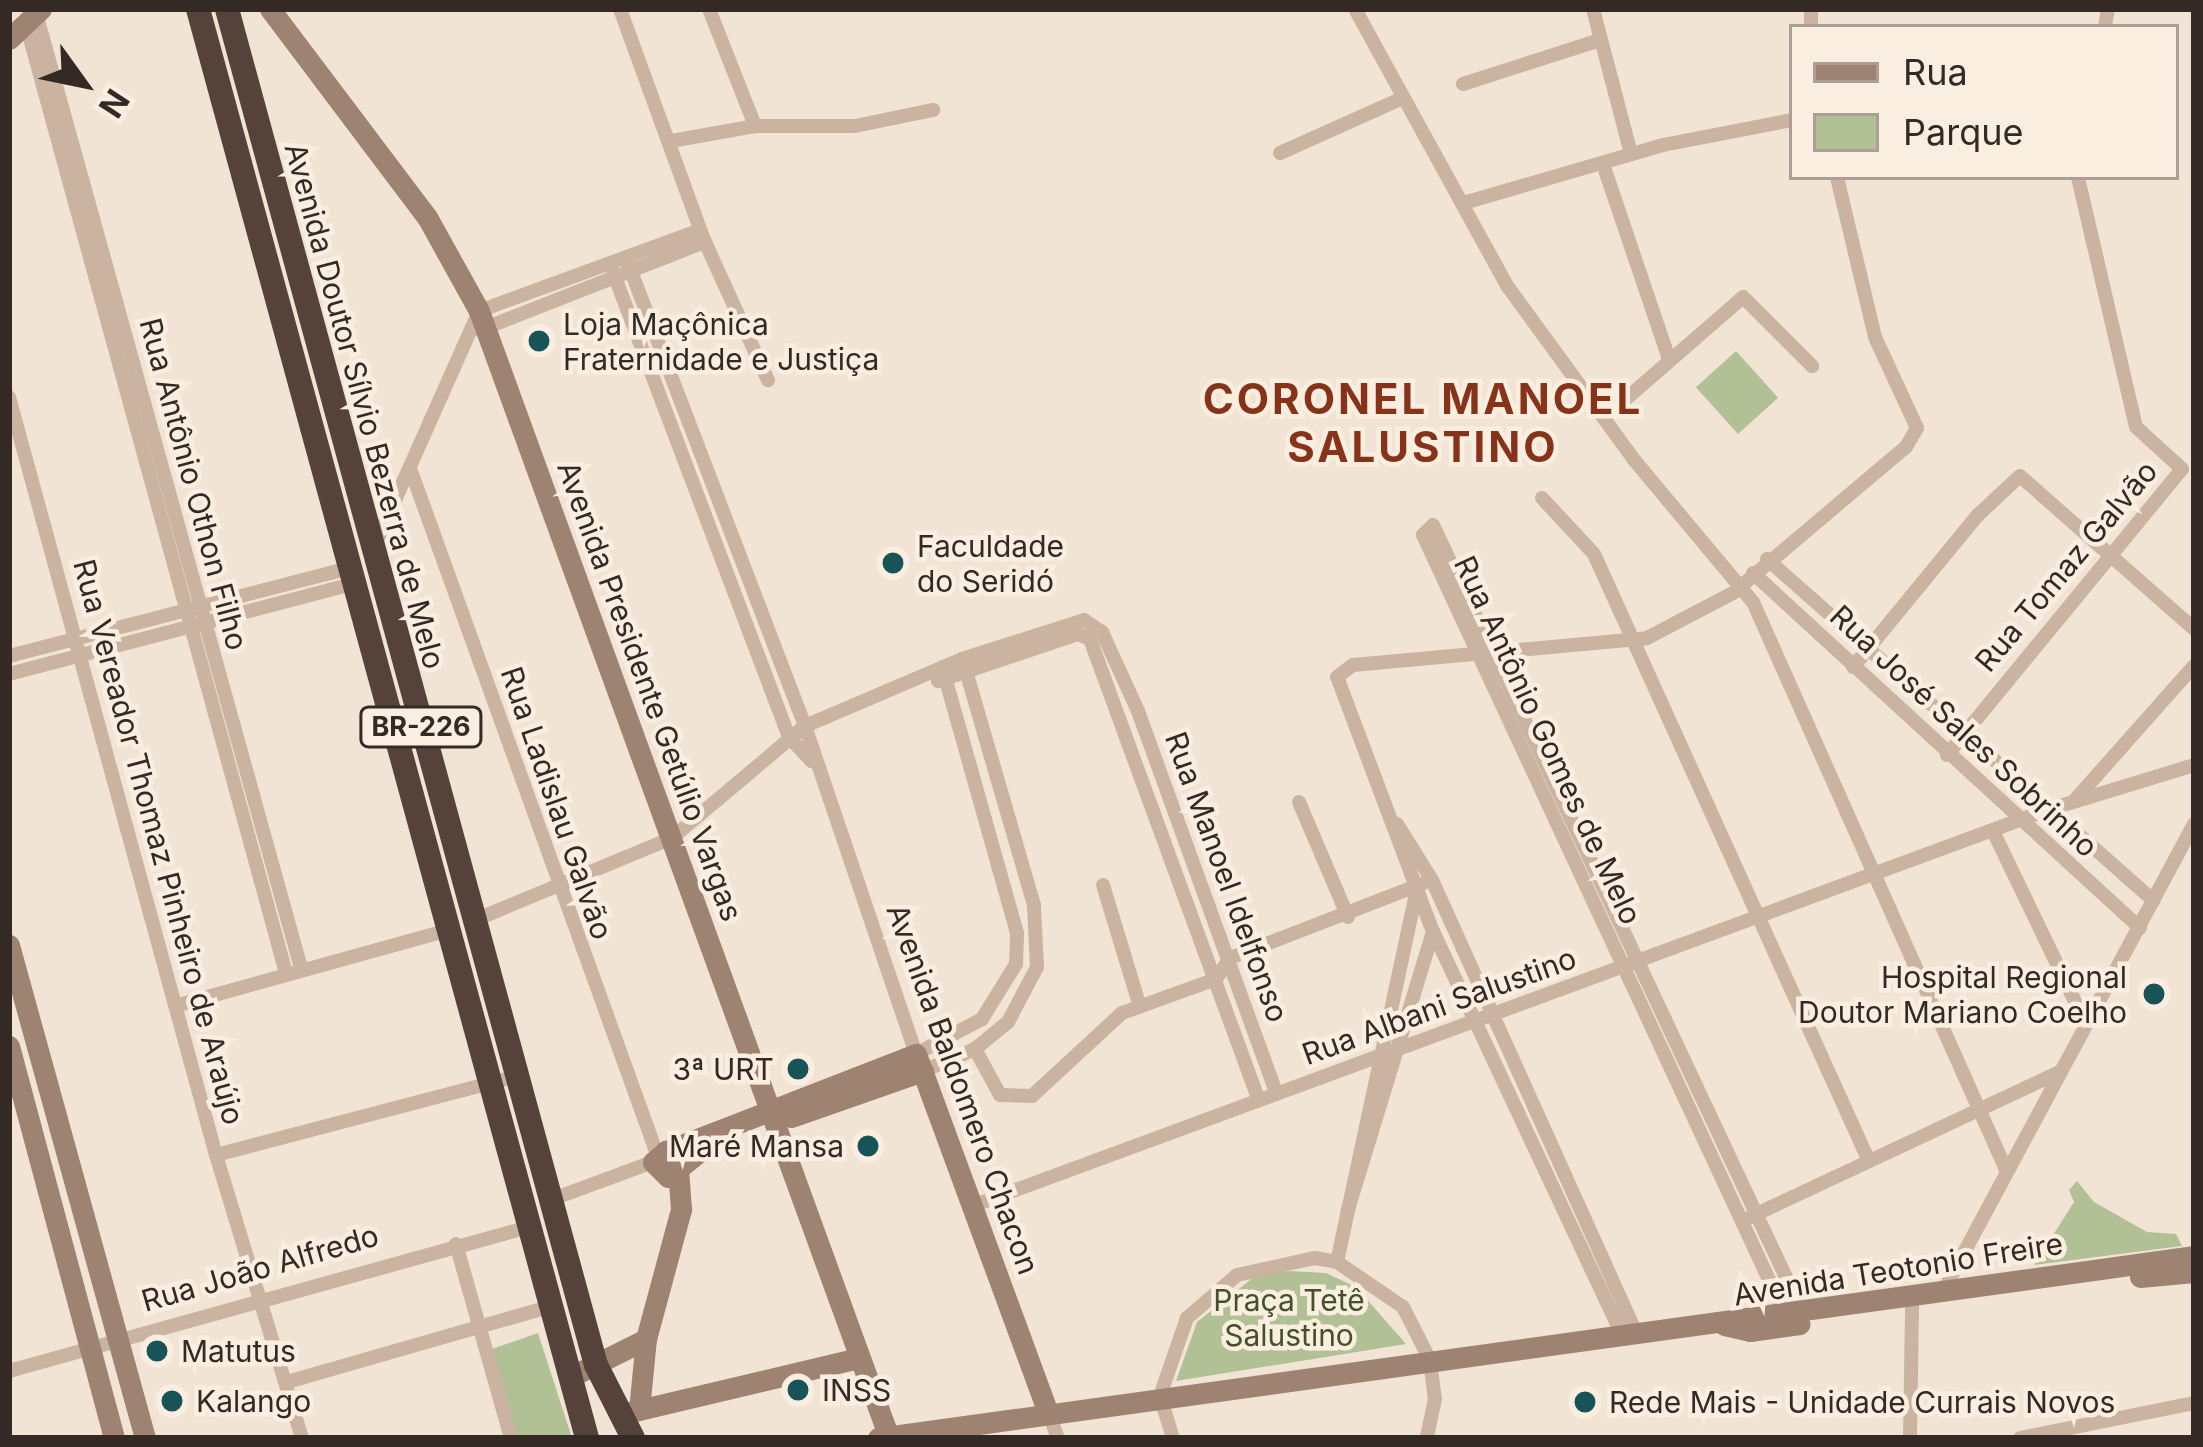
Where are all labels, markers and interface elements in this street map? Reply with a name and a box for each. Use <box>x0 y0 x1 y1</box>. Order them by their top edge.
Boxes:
north arrow <box>24 24 144 144</box>
legend <box>1789 24 2179 180</box>
text: Rua <box>1903 50 1968 94</box>
text: N <box>91 82 138 125</box>
text: Parque <box>1903 110 2023 154</box>
street label: Avenida Doutor Sílvio Bezerra de Melo <box>277 139 453 673</box>
place label: Loja Maçônica Fraternidade e Justiça <box>563 306 879 376</box>
street label: Rua Antônio Othon Filho <box>132 314 256 654</box>
marker: Loja Maçônica Fraternidade e Justiça <box>526 328 552 354</box>
district label: CORONEL MANOEL SALUSTINO <box>1203 374 1643 472</box>
street label: Rua Tomaz Galvão <box>1967 453 2165 679</box>
street label: Avenida Presidente Getúlio Vargas <box>550 456 750 926</box>
place label: Faculdade do Seridó <box>917 528 1064 598</box>
marker: Faculdade do Seridó <box>880 550 906 576</box>
street label: Rua Antônio Gomes de Melo <box>1447 550 1649 930</box>
street label: Rua Vereador Thomaz Pinheiro de Araújo <box>66 555 252 1129</box>
street label: Rua José Sales Sobrinho <box>1823 598 2105 864</box>
street label: Rua Ladislau Galvão <box>493 662 621 944</box>
road number: BR-226 <box>358 706 484 748</box>
street label: Rua Manoel Idelfonso <box>1158 727 1296 1027</box>
street label: Avenida Baldomero Chacon <box>879 899 1047 1279</box>
street label: Rua Albani Salustino <box>1297 940 1581 1072</box>
place label: Hospital Regional Doutor Mariano Coelho <box>1798 959 2127 1030</box>
marker: Hospital Regional Doutor Mariano Coelho <box>2138 978 2170 1010</box>
place label: 3ª URT <box>673 1051 774 1087</box>
marker: 3ª URT <box>785 1056 811 1082</box>
place label: Maré Mansa <box>669 1128 844 1164</box>
marker: Maré Mansa <box>855 1133 881 1159</box>
street label: Rua João Alfredo <box>137 1217 383 1319</box>
street label: Avenida Teotonio Freire <box>1731 1225 2065 1313</box>
park label: Praça Tetê Salustino <box>1213 1282 1365 1352</box>
place label: Matutus <box>181 1333 296 1369</box>
marker: Matutus <box>144 1338 170 1364</box>
place label: INSS <box>822 1372 891 1408</box>
marker: INSS <box>785 1377 811 1403</box>
place label: Kalango <box>196 1383 311 1419</box>
place label: Rede Mais - Unidade Currais Novos <box>1609 1384 2115 1420</box>
marker: Kalango <box>159 1388 185 1414</box>
marker: Rede Mais - Unidade Currais Novos <box>1572 1389 1598 1415</box>

